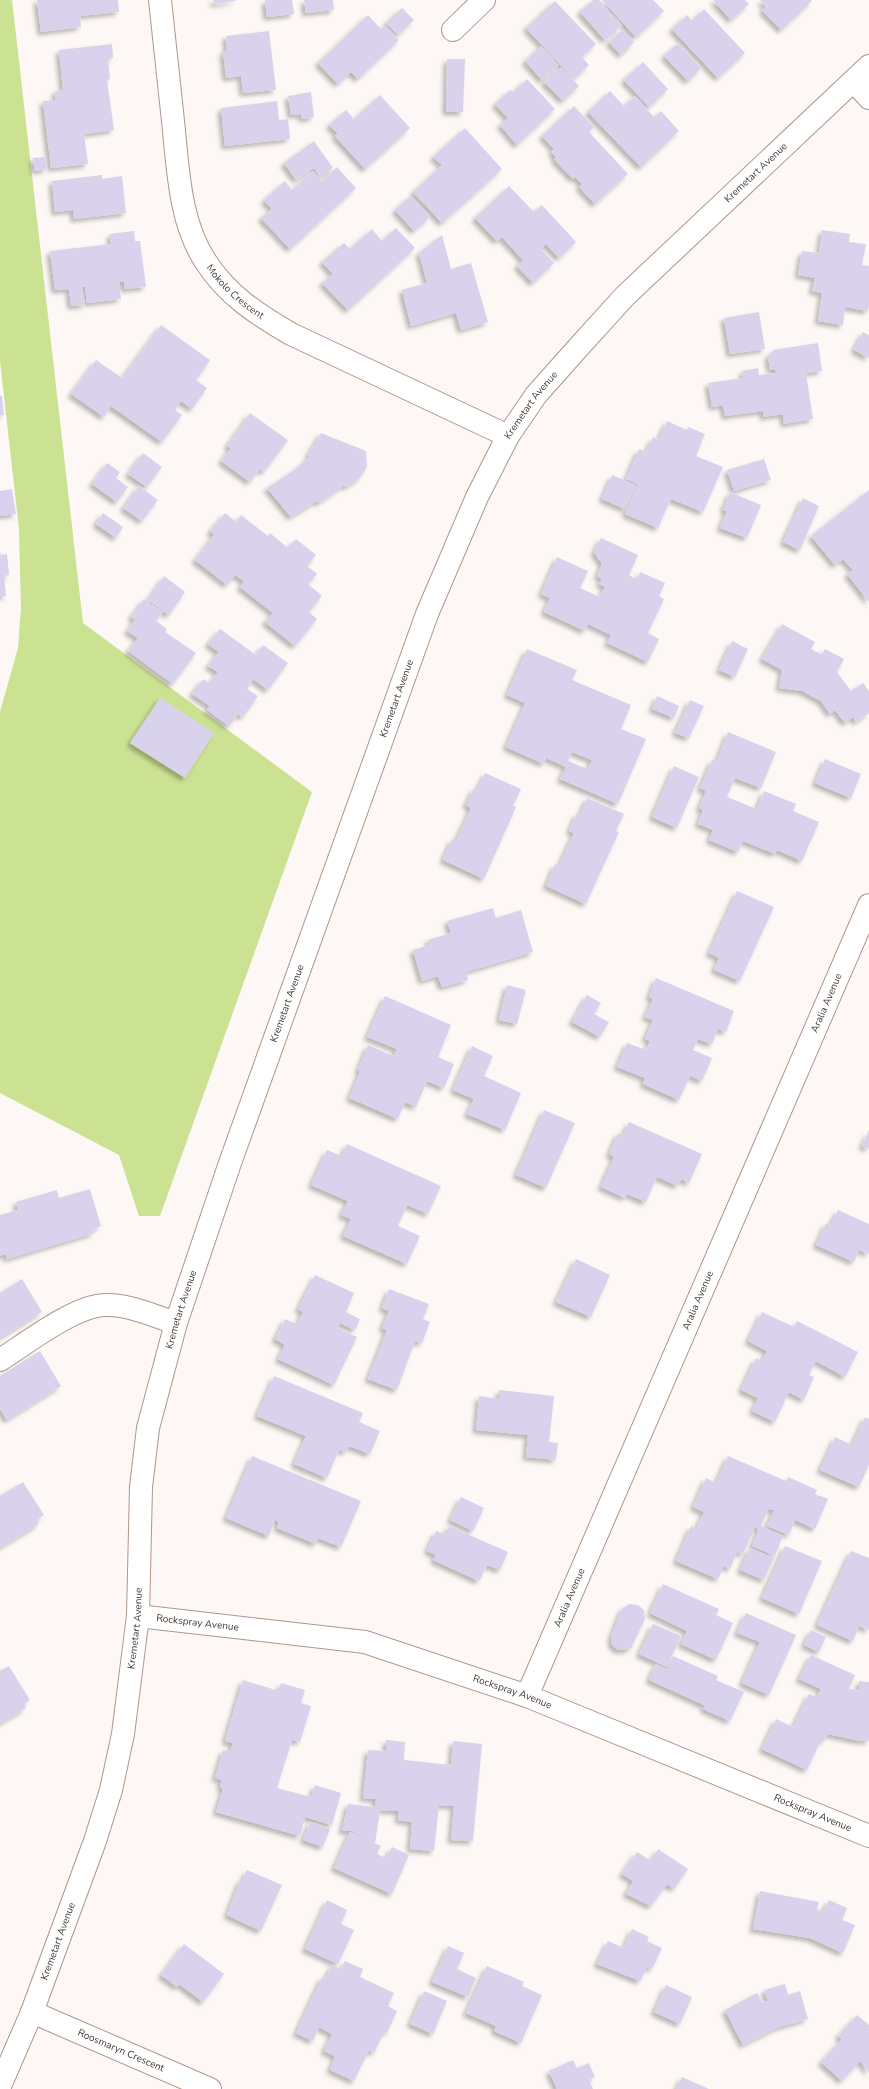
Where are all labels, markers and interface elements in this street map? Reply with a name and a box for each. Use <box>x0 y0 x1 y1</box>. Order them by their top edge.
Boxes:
street label: Kremetart Avenue <box>721 140 790 206</box>
street label: Mokolo Crescent <box>203 262 267 323</box>
street label: Kremetart Avenue <box>501 368 561 442</box>
street label: Kremetart Avenue <box>376 658 417 739</box>
street label: Kremetart Avenue <box>267 963 308 1044</box>
street label: Aralia Avenue <box>808 971 846 1035</box>
street label: Kremetart Avenue <box>162 1268 200 1350</box>
street label: Aralia Avenue <box>679 1269 717 1332</box>
street label: Aralia Avenue <box>550 1566 588 1630</box>
street label: Kremetart Avenue <box>124 1587 146 1670</box>
street label: Rockspray Avenue <box>156 1611 240 1635</box>
street label: Rockspray Avenue <box>471 1671 554 1712</box>
street label: Rockspray Avenue <box>772 1791 854 1835</box>
street label: Kremetart Avenue <box>37 1900 79 1982</box>
street label: Roosmaryn Crescent <box>76 2026 167 2076</box>

